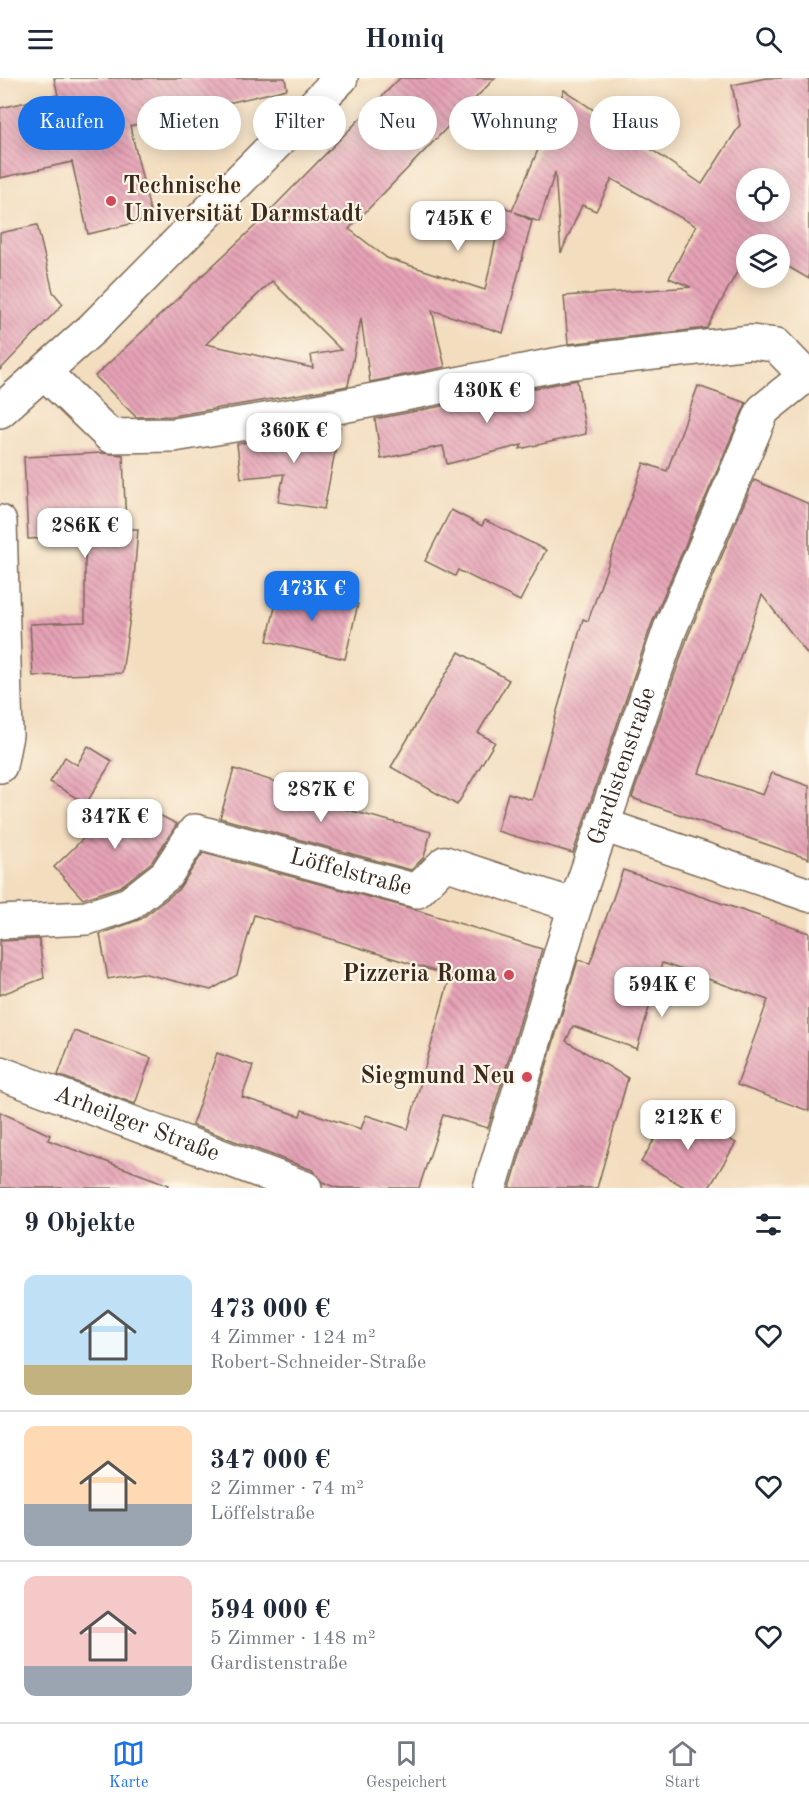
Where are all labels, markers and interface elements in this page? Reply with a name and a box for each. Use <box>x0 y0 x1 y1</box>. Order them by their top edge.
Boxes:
icon: menu <box>24 23 57 56</box>
icon: search <box>752 23 785 56</box>
text: Homiq <box>365 26 444 53</box>
chip: Kaufen <box>18 96 125 150</box>
chip: Mieten <box>137 96 241 150</box>
chip: Filter <box>253 96 346 150</box>
chip: Neu <box>358 96 437 150</box>
chip: Wohnung <box>449 96 578 150</box>
chip: Haus <box>590 96 680 150</box>
map controls <box>736 168 790 288</box>
button: locate <box>736 168 790 222</box>
place label: Technische Universität Darmstadt <box>123 175 363 227</box>
marker: Technische Universität Darmstadt <box>104 194 118 208</box>
pin: 745K € <box>409 201 507 252</box>
text: 745K € <box>424 210 492 230</box>
button: layers <box>736 234 790 288</box>
pin: 430K € <box>438 373 536 424</box>
text: 430K € <box>453 382 521 402</box>
pin: 360K € <box>245 413 343 464</box>
text: 360K € <box>260 422 328 442</box>
pin: 286K € <box>36 508 134 559</box>
text: 286K € <box>51 517 119 537</box>
pin: 473K € <box>263 571 361 622</box>
text: 473K € <box>278 580 346 600</box>
street label: Gardistenstraße <box>585 685 661 848</box>
pin: 287K € <box>272 772 370 823</box>
text: 287K € <box>287 781 355 801</box>
pin: 347K € <box>66 799 164 850</box>
text: 347K € <box>81 808 149 828</box>
street label: Löffelstraße <box>287 845 414 901</box>
place label: Pizzeria Roma <box>342 963 497 987</box>
pin: 594K € <box>613 967 711 1018</box>
marker: Pizzeria Roma <box>502 968 516 982</box>
text: 594K € <box>628 976 696 996</box>
place label: Siegmund Neu <box>360 1065 515 1089</box>
marker: Siegmund Neu <box>520 1070 534 1084</box>
street label: Arheilger Straße <box>51 1082 222 1167</box>
pin: 212K € <box>639 1100 737 1151</box>
text: 212K € <box>654 1109 722 1129</box>
icon: filters <box>752 1208 785 1241</box>
text: 9 Objekte <box>24 1211 136 1237</box>
text: 473 000 € <box>210 1297 330 1323</box>
icon: home <box>72 1299 144 1371</box>
icon: heart <box>752 1319 785 1352</box>
text: 4 Zimmer · 124 m² <box>210 1328 375 1348</box>
text: Robert-Schneider-Straße <box>210 1353 426 1373</box>
text: 347 000 € <box>210 1448 330 1474</box>
icon: home <box>72 1450 144 1522</box>
icon: heart <box>752 1470 785 1503</box>
text: 2 Zimmer · 74 m² <box>210 1479 364 1499</box>
text: Löffelstraße <box>210 1504 315 1524</box>
text: 594 000 € <box>210 1598 330 1624</box>
icon: home <box>72 1600 144 1672</box>
icon: heart <box>752 1620 785 1653</box>
text: 5 Zimmer · 148 m² <box>210 1629 375 1649</box>
text: Gardistenstraße <box>210 1654 347 1674</box>
tab: Karte <box>109 1737 148 1793</box>
tab: Gespeichert <box>366 1737 447 1793</box>
tab: Start <box>665 1737 700 1793</box>

